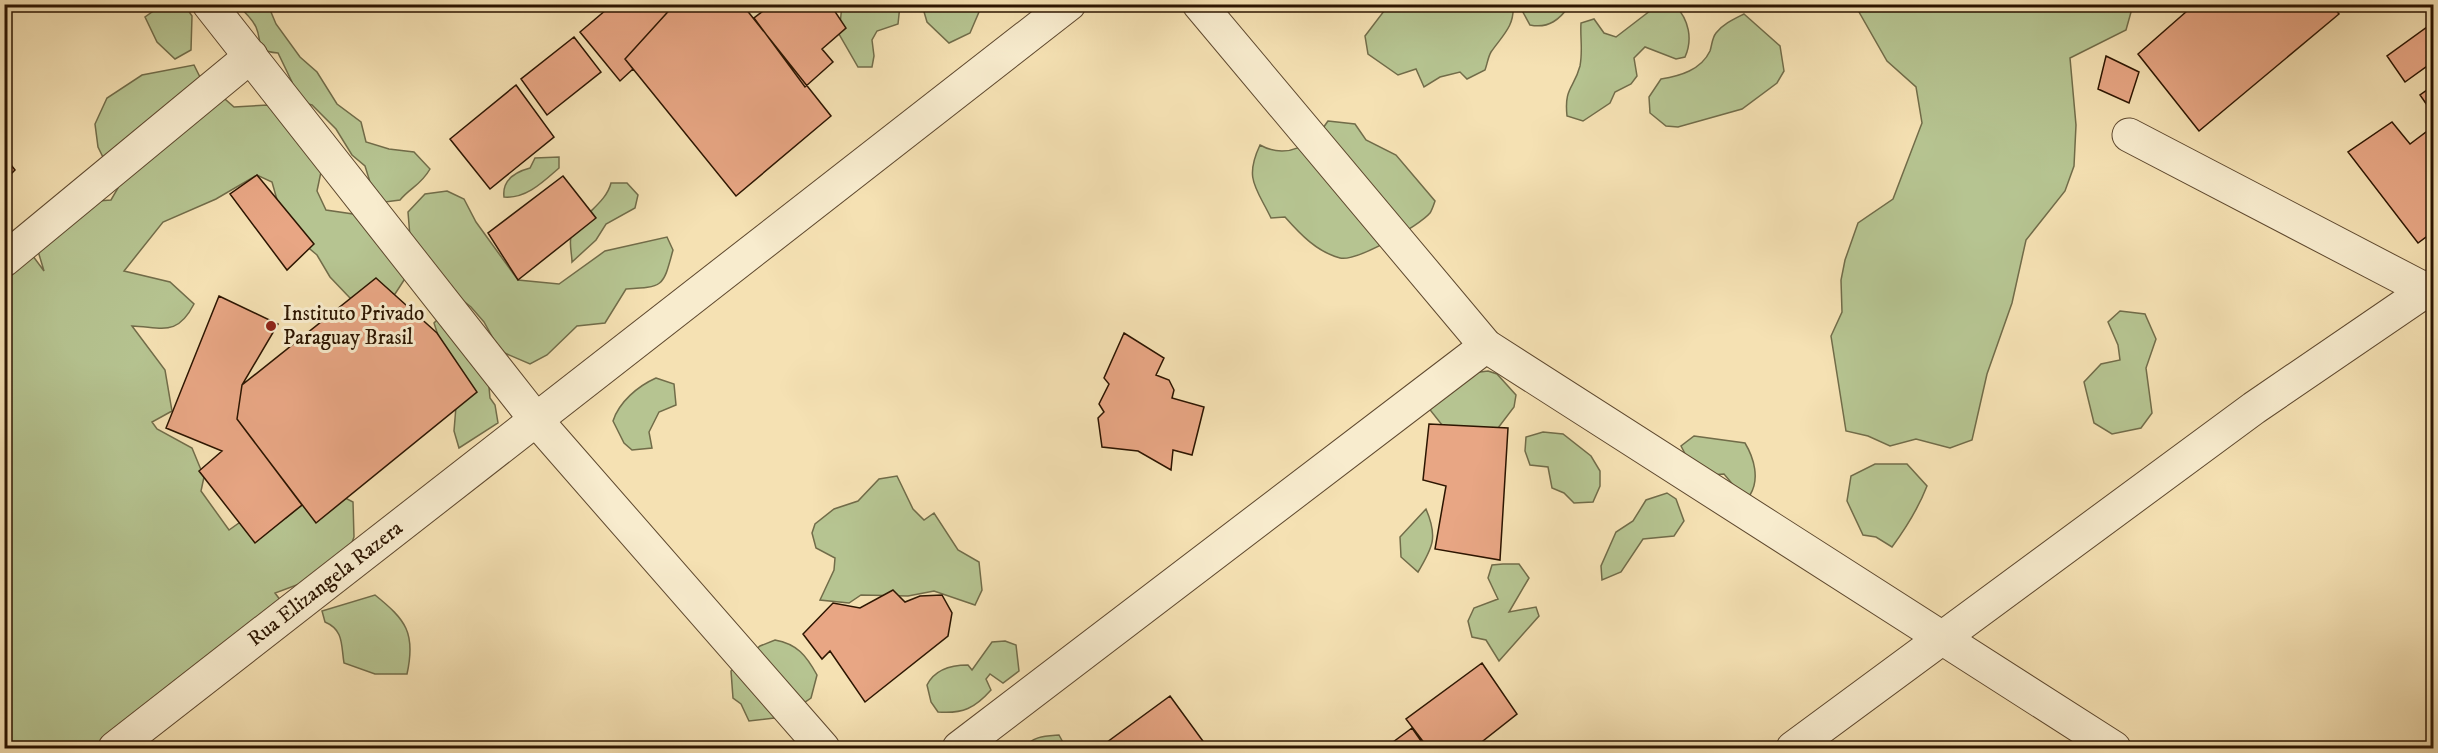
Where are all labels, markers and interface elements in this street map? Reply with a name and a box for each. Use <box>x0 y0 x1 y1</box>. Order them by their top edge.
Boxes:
place label: Instituto Privado Paraguay Brasil <box>283 301 424 351</box>
marker: Instituto Privado Paraguay Brasil <box>264 319 278 333</box>
street label: Rua Elizangela Razera <box>243 515 408 652</box>

